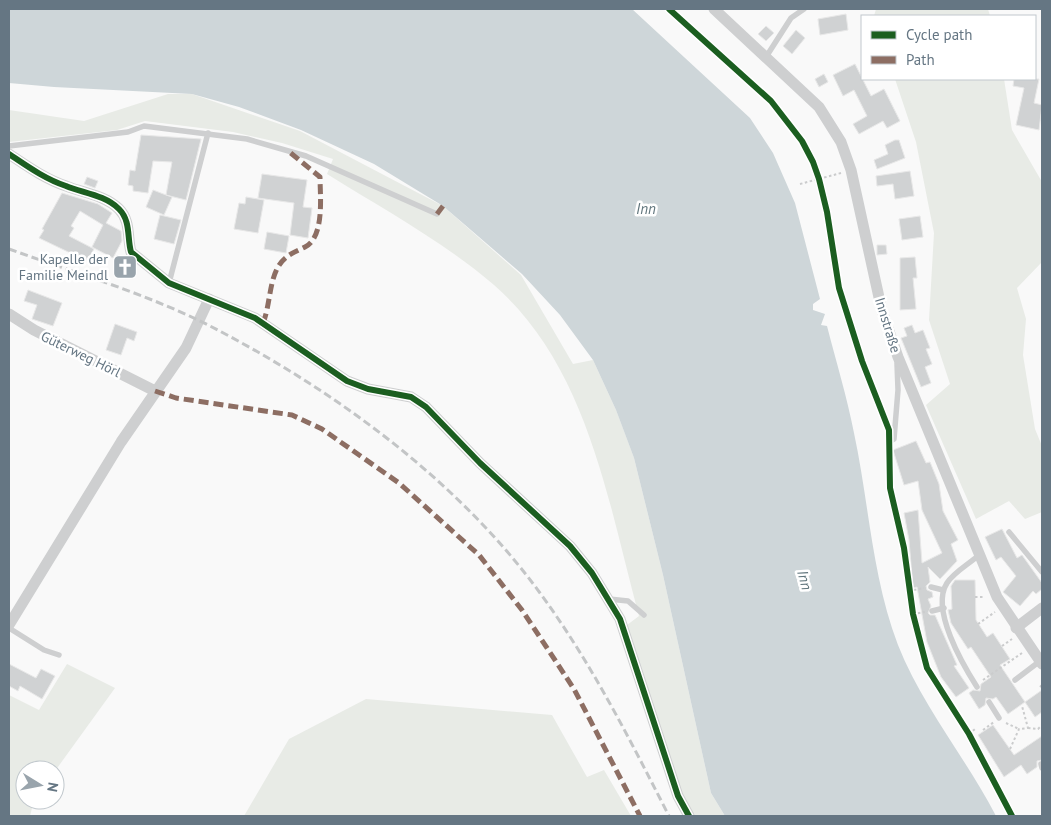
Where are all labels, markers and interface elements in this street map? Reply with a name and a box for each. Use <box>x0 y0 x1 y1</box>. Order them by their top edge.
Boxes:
legend <box>861 15 1036 80</box>
text: Cycle path <box>906 25 972 44</box>
text: Path <box>906 50 935 69</box>
water label: Inn <box>636 199 656 218</box>
place label: Kapelle der Familie Meindl <box>19 250 108 284</box>
church icon: Kapelle der Familie Meindl <box>112 254 138 280</box>
street label: Innstraße <box>871 295 905 355</box>
street label: Güterweg Hörl <box>38 327 124 381</box>
water label: Inn <box>793 568 817 592</box>
north arrow <box>15 760 65 810</box>
text: N <box>43 781 62 793</box>

